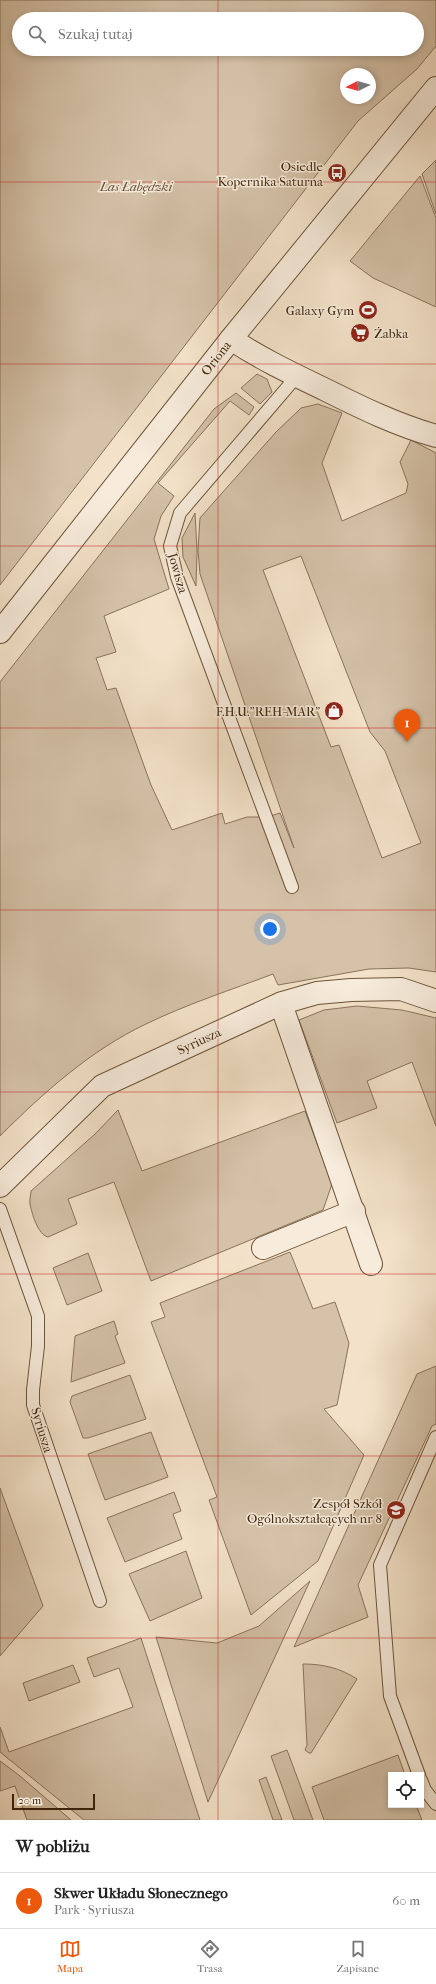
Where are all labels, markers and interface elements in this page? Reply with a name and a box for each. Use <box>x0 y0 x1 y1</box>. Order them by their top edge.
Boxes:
search box <box>12 12 424 56</box>
icon: search <box>26 23 48 45</box>
text: Szukaj tutaj <box>58 25 132 43</box>
north arrow <box>340 68 376 104</box>
place label: Osiedle Kopernika Saturna <box>218 159 324 189</box>
bus stop icon: Osiedle Kopernika Saturna <box>326 162 348 184</box>
park label: Las Łabędzki <box>99 179 173 194</box>
sports icon: Galaxy Gym <box>357 299 379 321</box>
place label: Galaxy Gym <box>286 303 354 318</box>
supermarket icon: Żabka <box>349 322 371 344</box>
place label: Żabka <box>374 326 409 341</box>
street label: Oriona <box>198 337 235 378</box>
street label: Jowisza <box>165 550 191 596</box>
shop icon: F.H.U."REH-MAR" <box>323 700 345 722</box>
place label: F.H.U."REH-MAR" <box>216 704 320 719</box>
pin: 1 <box>394 709 420 742</box>
your location <box>260 919 280 939</box>
street label: Syriusza <box>175 1024 224 1058</box>
street label: Syriusza <box>28 1406 56 1455</box>
place label: Zespół Szkół Ogólnokształcących nr 8 <box>247 1496 382 1526</box>
school or university icon: Zespół Szkół Ogólnokształcących nr 8 <box>385 1499 407 1521</box>
map controls <box>388 1772 424 1808</box>
button: locate <box>388 1772 424 1808</box>
scale bar <box>12 1792 95 1811</box>
text: 20 m <box>18 1794 41 1807</box>
text: W pobliżu <box>16 1836 90 1856</box>
text: Skwer Układu Słonecznego <box>54 1884 228 1902</box>
text: 1 <box>27 1893 31 1908</box>
text: 60 m <box>392 1893 420 1908</box>
text: Park · Syriusza <box>54 1902 135 1917</box>
tab: Mapa <box>57 1938 83 1975</box>
tab: Trasa <box>197 1938 223 1975</box>
tab: Zapisane <box>336 1938 379 1975</box>

